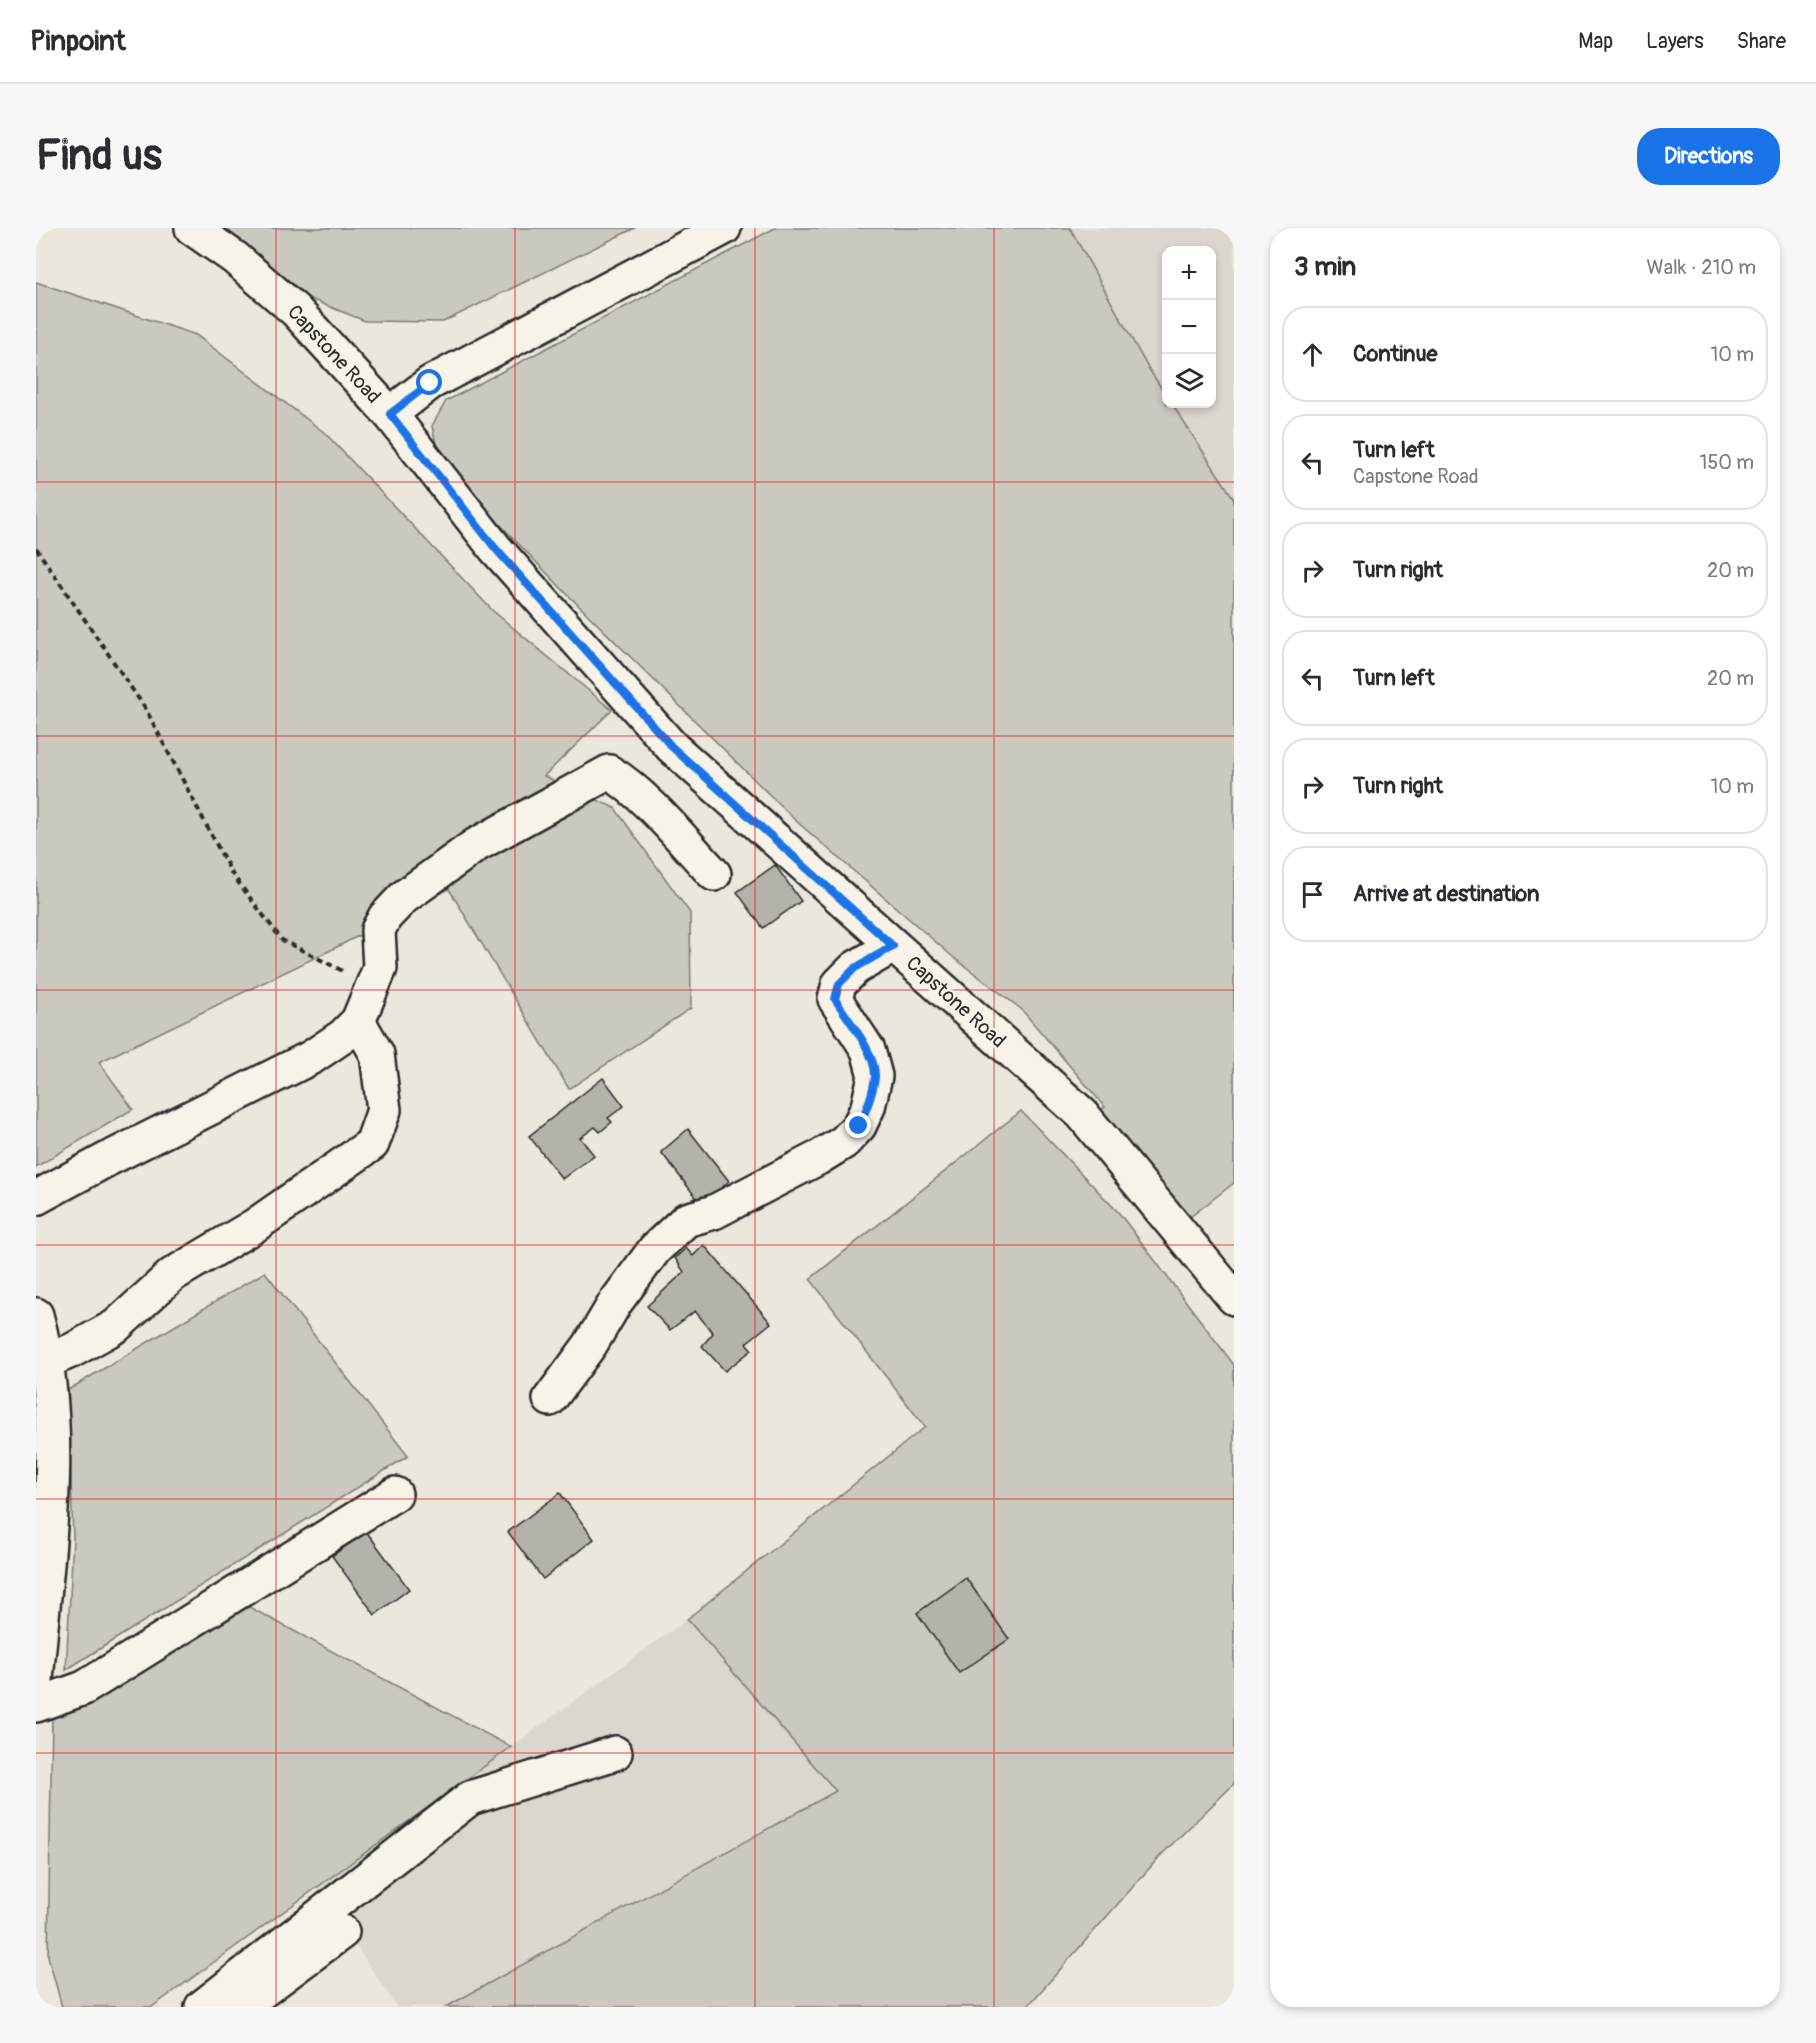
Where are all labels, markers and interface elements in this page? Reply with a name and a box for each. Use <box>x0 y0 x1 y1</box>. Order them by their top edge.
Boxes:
text: Pinpoint <box>30 24 126 59</box>
text: Map <box>1578 28 1613 55</box>
text: Layers <box>1646 28 1704 55</box>
text: Share <box>1737 28 1786 55</box>
button: Directions <box>1637 128 1780 185</box>
text: Find us <box>36 130 162 182</box>
map controls <box>1162 246 1216 408</box>
button: + <box>1162 246 1216 300</box>
text: 3 min <box>1294 251 1356 283</box>
text: Walk · 210 m <box>1647 255 1756 280</box>
street label: Capstone Road <box>282 300 386 408</box>
button: − <box>1162 300 1216 354</box>
icon: ahead <box>1296 338 1329 371</box>
text: Continue <box>1353 340 1437 368</box>
text: 10 m <box>1710 342 1754 367</box>
button: layers <box>1162 354 1216 408</box>
route start <box>416 369 442 395</box>
text: Turn left <box>1353 436 1435 464</box>
icon: left <box>1296 446 1329 479</box>
text: 150 m <box>1700 450 1754 475</box>
text: Capstone Road <box>1353 464 1479 489</box>
icon: right <box>1296 554 1329 587</box>
text: Turn right <box>1353 556 1443 584</box>
text: 20 m <box>1707 558 1754 583</box>
icon: left <box>1296 662 1329 695</box>
text: Turn left <box>1353 664 1435 692</box>
text: 20 m <box>1707 666 1754 691</box>
icon: right <box>1296 770 1329 803</box>
text: Turn right <box>1353 772 1443 800</box>
text: 10 m <box>1710 774 1754 799</box>
icon: arrive <box>1296 878 1329 911</box>
text: Arrive at destination <box>1353 880 1539 908</box>
street label: Capstone Road <box>901 951 1011 1053</box>
route end <box>845 1112 871 1138</box>

